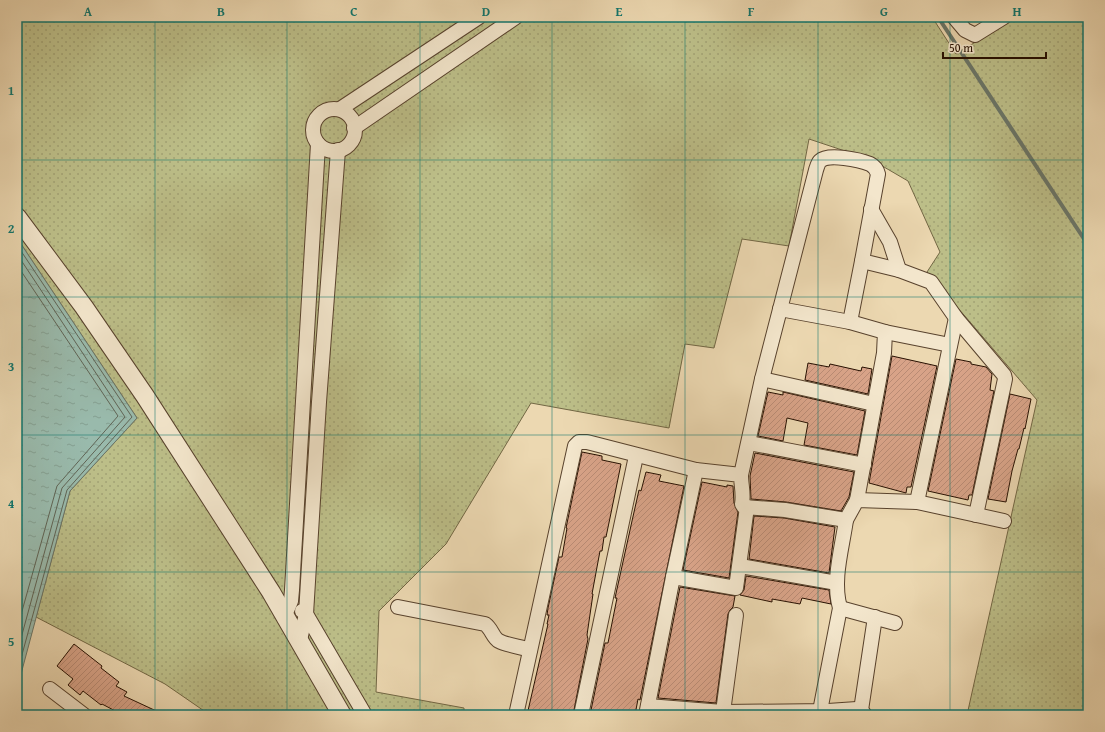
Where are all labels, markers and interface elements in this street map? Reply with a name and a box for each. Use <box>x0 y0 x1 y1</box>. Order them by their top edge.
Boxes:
text: A <box>84 2 93 21</box>
text: B <box>217 2 225 21</box>
text: C <box>350 2 358 21</box>
text: D <box>482 2 490 21</box>
text: E <box>616 2 623 21</box>
text: F <box>748 2 755 21</box>
text: G <box>880 2 888 21</box>
text: H <box>1012 2 1022 21</box>
scale bar <box>943 34 1046 60</box>
text: 50 m <box>949 39 973 56</box>
text: 1 <box>8 81 14 100</box>
text: 2 <box>8 219 15 238</box>
text: 3 <box>8 357 14 376</box>
text: 4 <box>8 494 15 513</box>
text: 5 <box>8 632 15 651</box>

